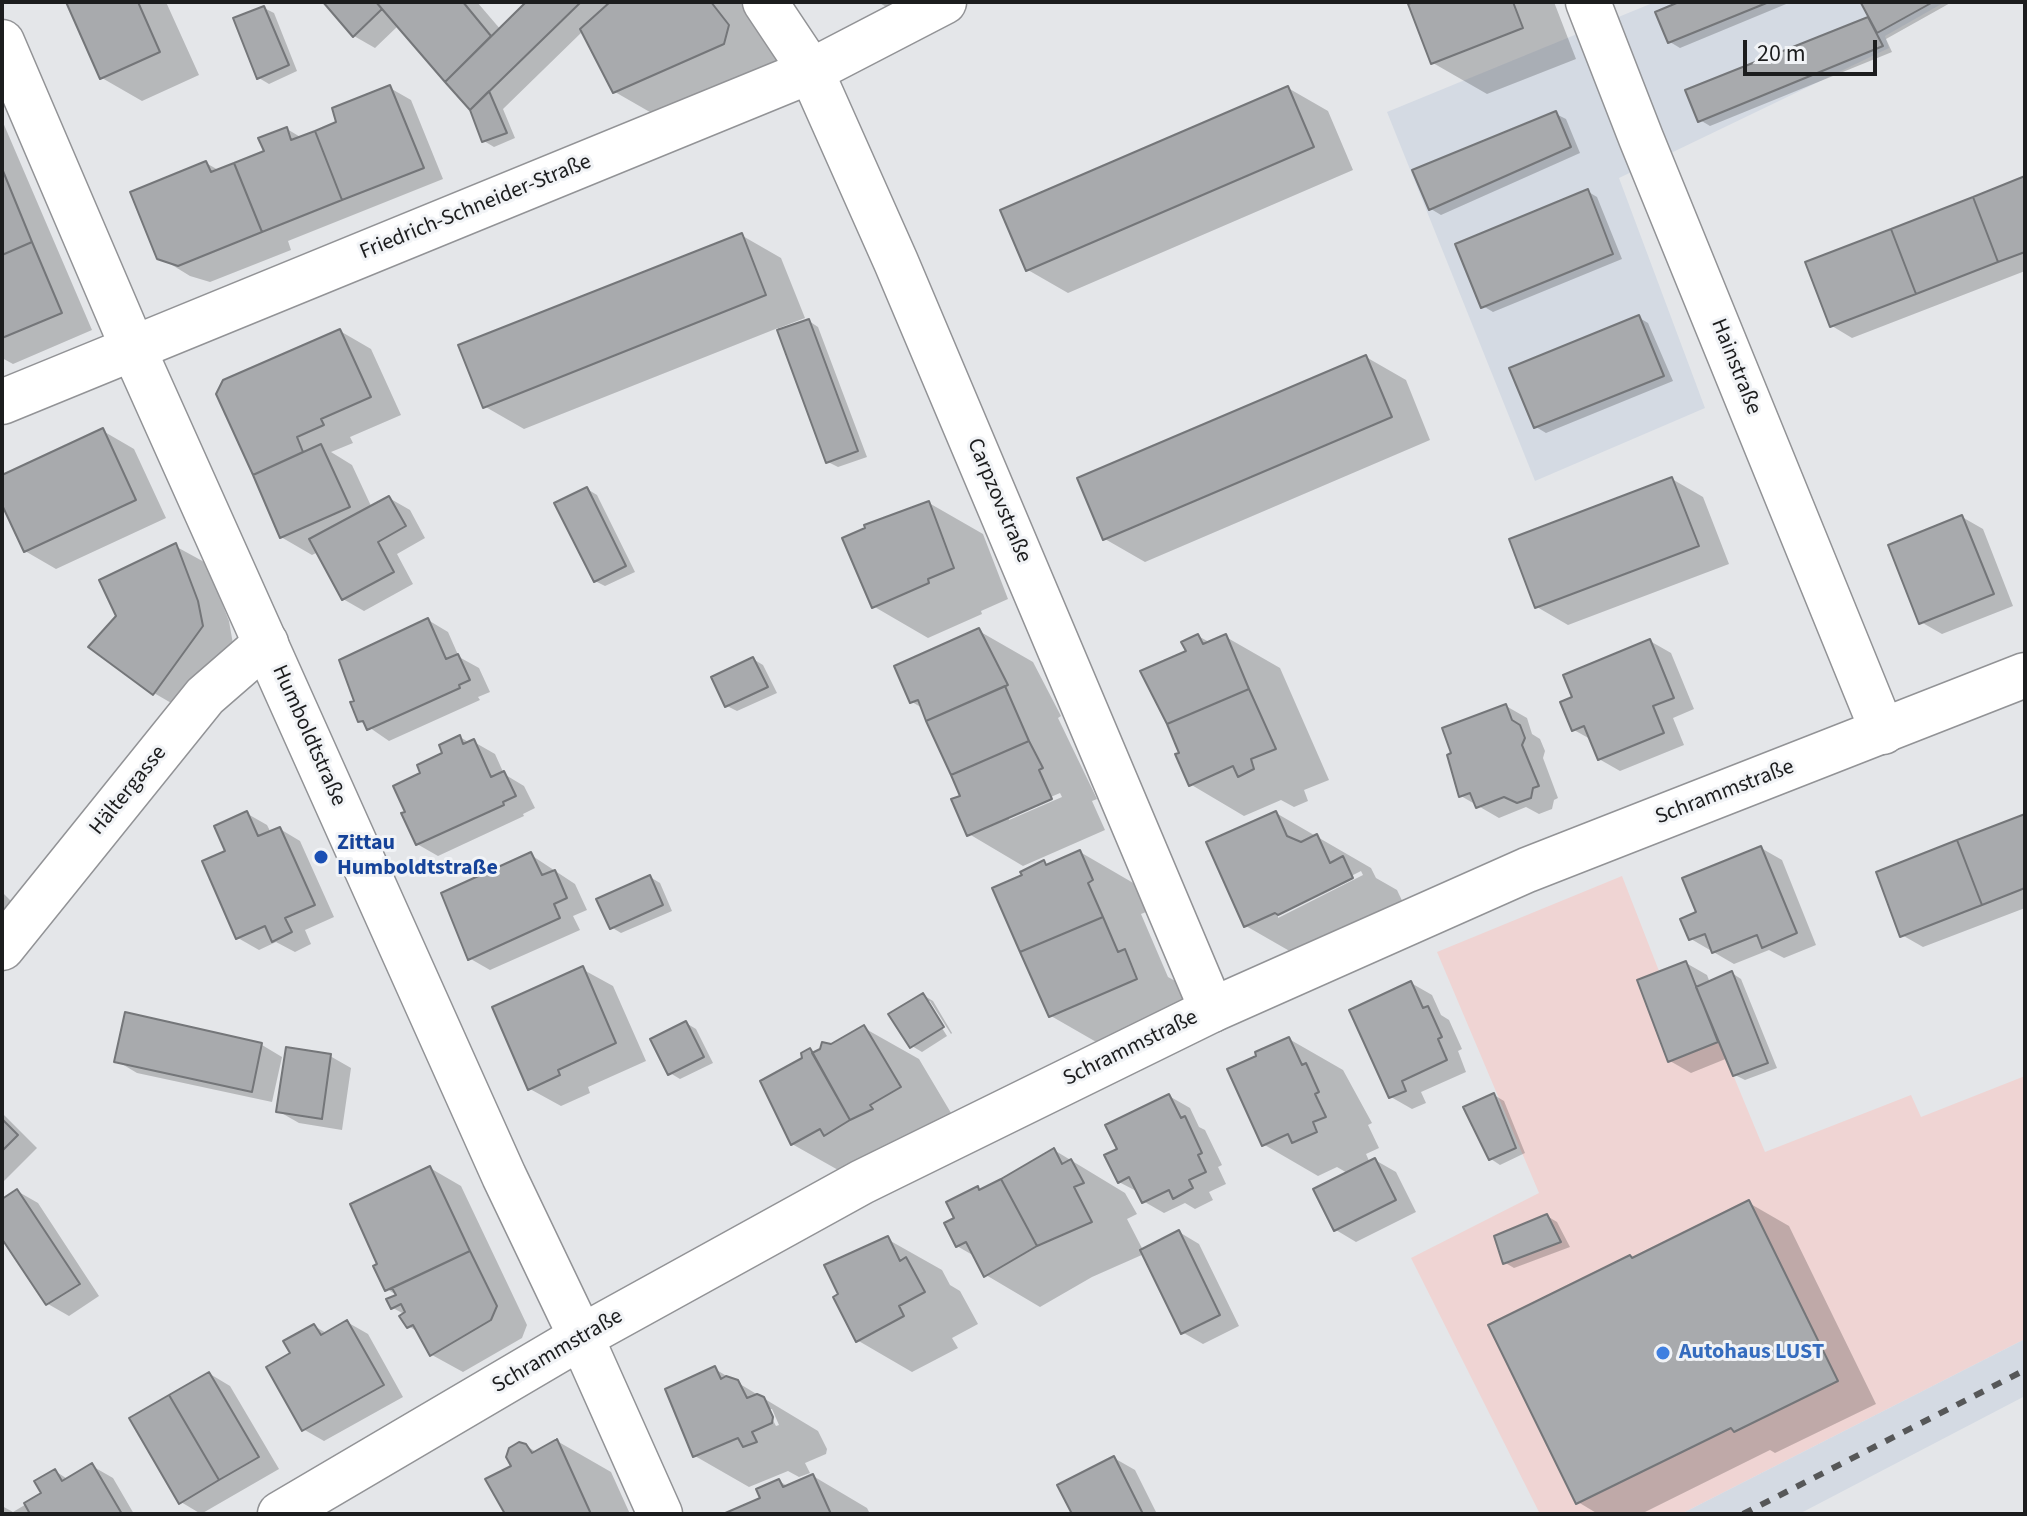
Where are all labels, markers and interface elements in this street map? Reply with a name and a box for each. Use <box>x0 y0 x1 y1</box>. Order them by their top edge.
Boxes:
scale bar <box>1747 24 1881 74</box>
text: 20 m <box>1757 36 1806 71</box>
street label: Friedrich-Schneider-Straße <box>356 149 596 267</box>
street label: Hainstraße <box>1704 315 1766 419</box>
street label: Carpzovstraße <box>960 435 1036 567</box>
street label: Humboldtstraße <box>265 661 351 811</box>
street label: Hältergasse <box>85 741 173 841</box>
street label: Schrammstraße <box>1652 754 1798 832</box>
place label: Zittau Humboldtstraße <box>337 831 498 882</box>
marker: Zittau Humboldtstraße <box>312 848 330 866</box>
street label: Schrammstraße <box>1059 1005 1203 1093</box>
street label: Schrammstraße <box>488 1304 628 1400</box>
place label: Autohaus LUST <box>1679 1340 1824 1366</box>
marker: Autohaus LUST <box>1654 1344 1672 1362</box>

